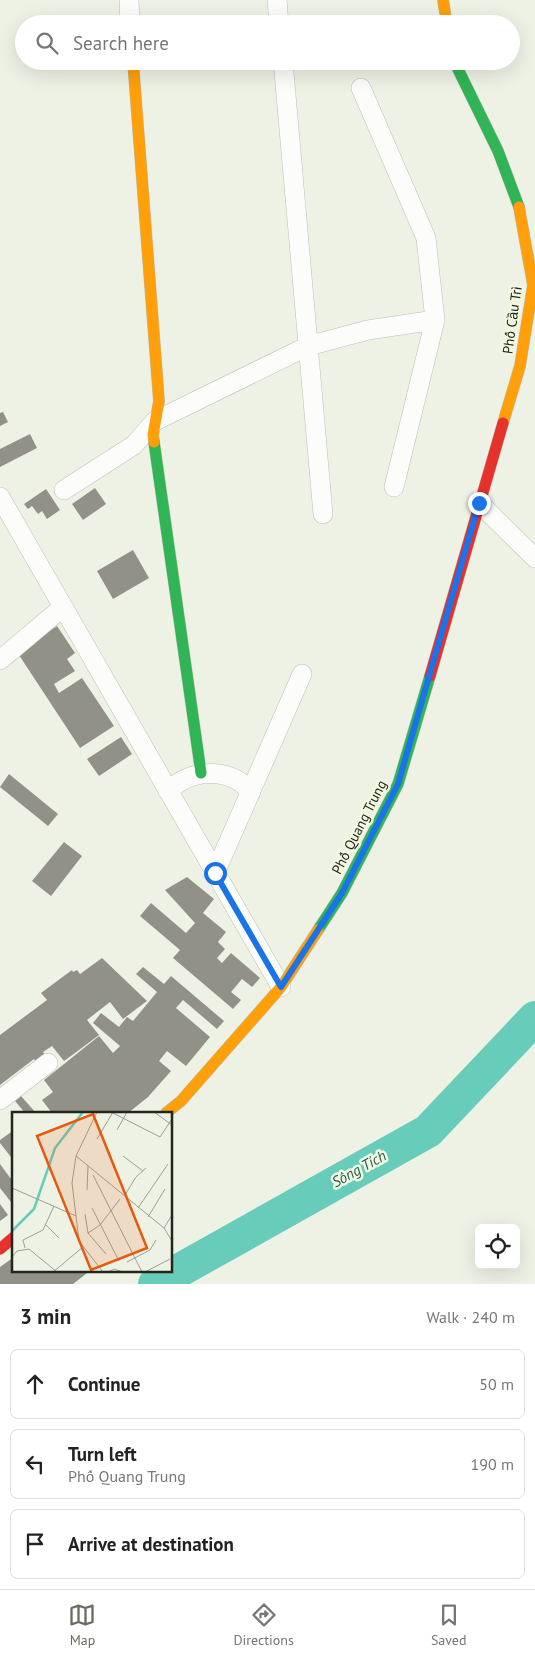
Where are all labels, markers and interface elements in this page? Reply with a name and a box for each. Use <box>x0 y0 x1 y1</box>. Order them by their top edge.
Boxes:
search box <box>15 15 520 70</box>
icon: search <box>33 29 61 57</box>
text: Search here <box>73 31 169 55</box>
street label: Phố Cầu Trì <box>498 285 526 355</box>
route end <box>468 492 491 515</box>
street label: Phố Quang Trung <box>328 777 390 877</box>
route start <box>204 862 227 885</box>
inset map <box>12 1112 172 1272</box>
water label: Sông Tích <box>328 1146 389 1191</box>
map controls <box>475 1224 520 1269</box>
button: locate <box>475 1224 520 1269</box>
text: 3 min <box>20 1303 71 1330</box>
text: Walk · 240 m <box>426 1307 515 1327</box>
icon: ahead <box>21 1370 49 1398</box>
text: Continue <box>68 1372 140 1396</box>
text: 50 m <box>479 1374 514 1394</box>
text: Turn left <box>68 1442 137 1466</box>
icon: left <box>21 1450 49 1478</box>
text: 190 m <box>471 1454 514 1474</box>
text: Phố Quang Trung <box>68 1466 186 1486</box>
icon: arrive <box>21 1530 49 1558</box>
text: Arrive at destination <box>68 1532 234 1556</box>
tab: Map <box>68 1601 96 1649</box>
tab: Directions <box>233 1601 294 1649</box>
tab: Saved <box>431 1601 467 1649</box>

